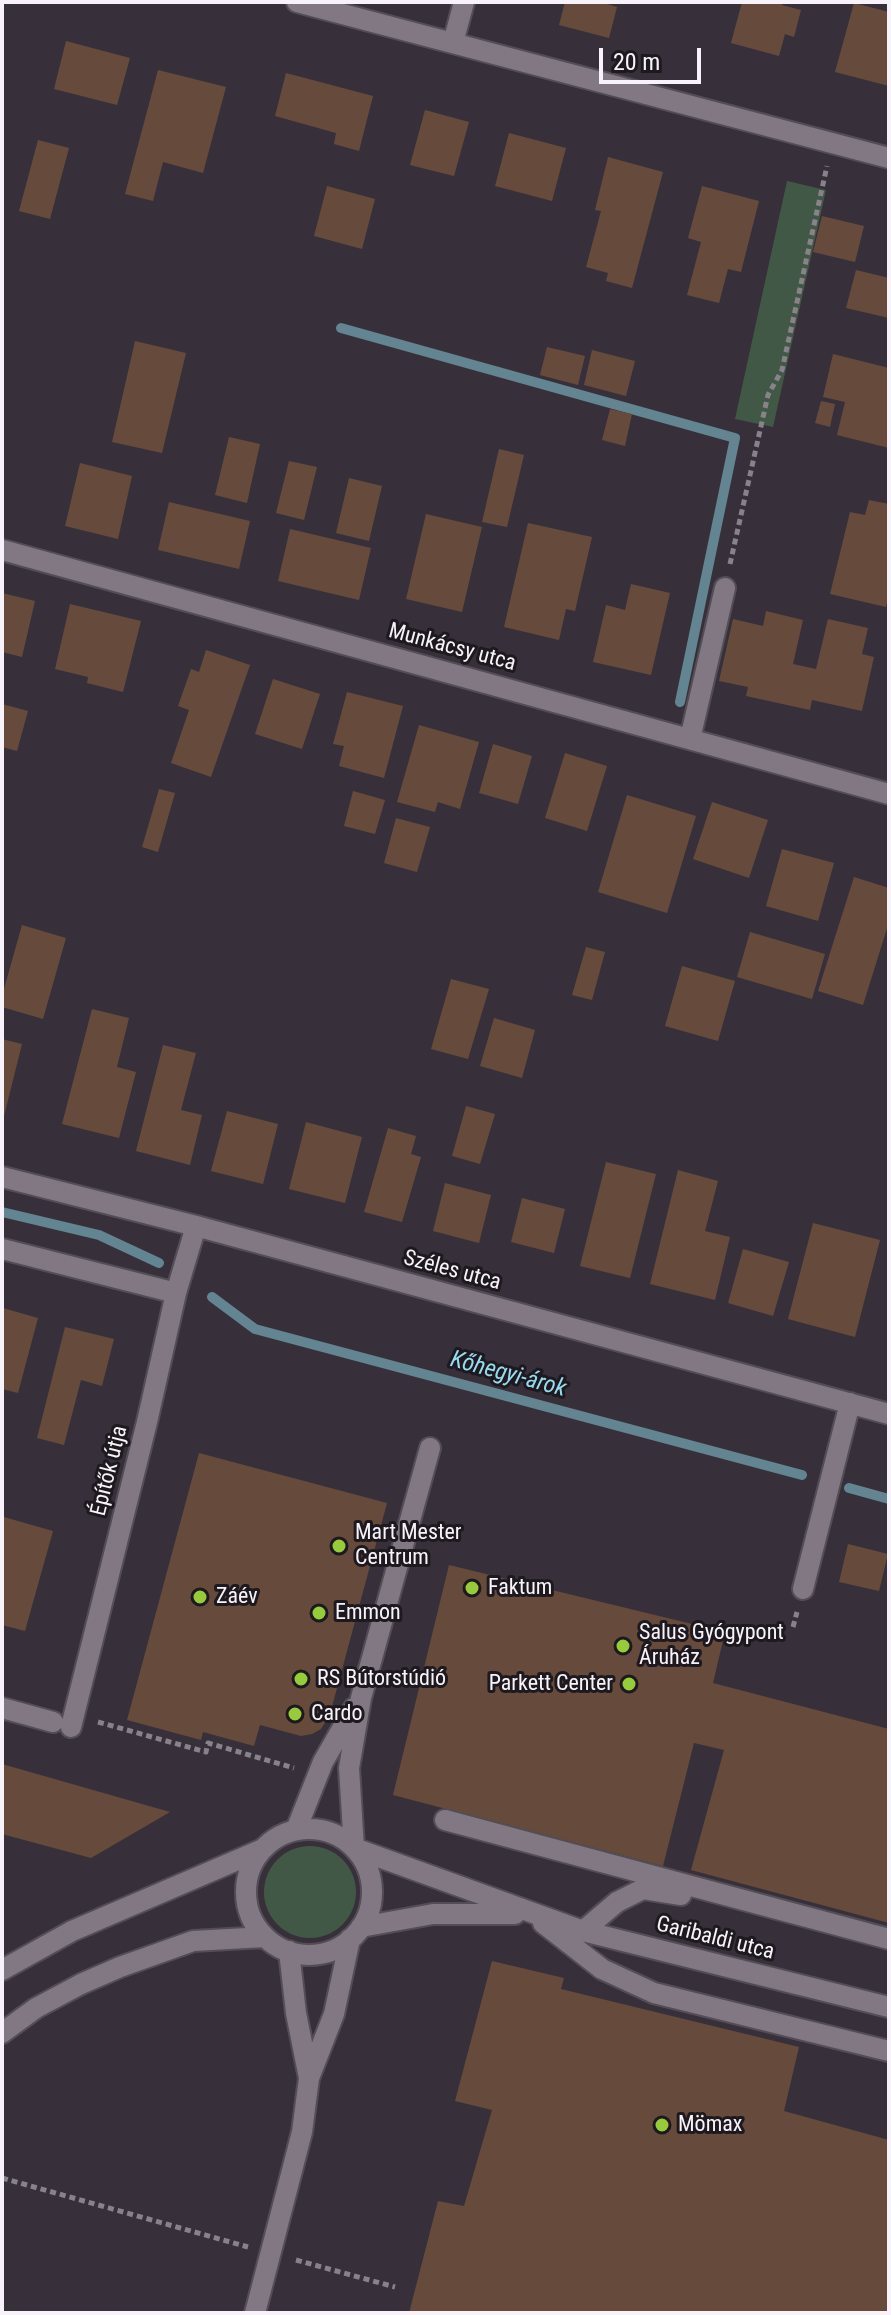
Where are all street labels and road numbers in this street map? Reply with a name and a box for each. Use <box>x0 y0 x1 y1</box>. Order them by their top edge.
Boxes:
street label: Munkácsy utca <box>386 618 518 678</box>
street label: Széles utca <box>401 1245 503 1297</box>
street label: Építők útja <box>86 1423 134 1519</box>
street label: Garibaldi utca <box>653 1912 777 1966</box>

